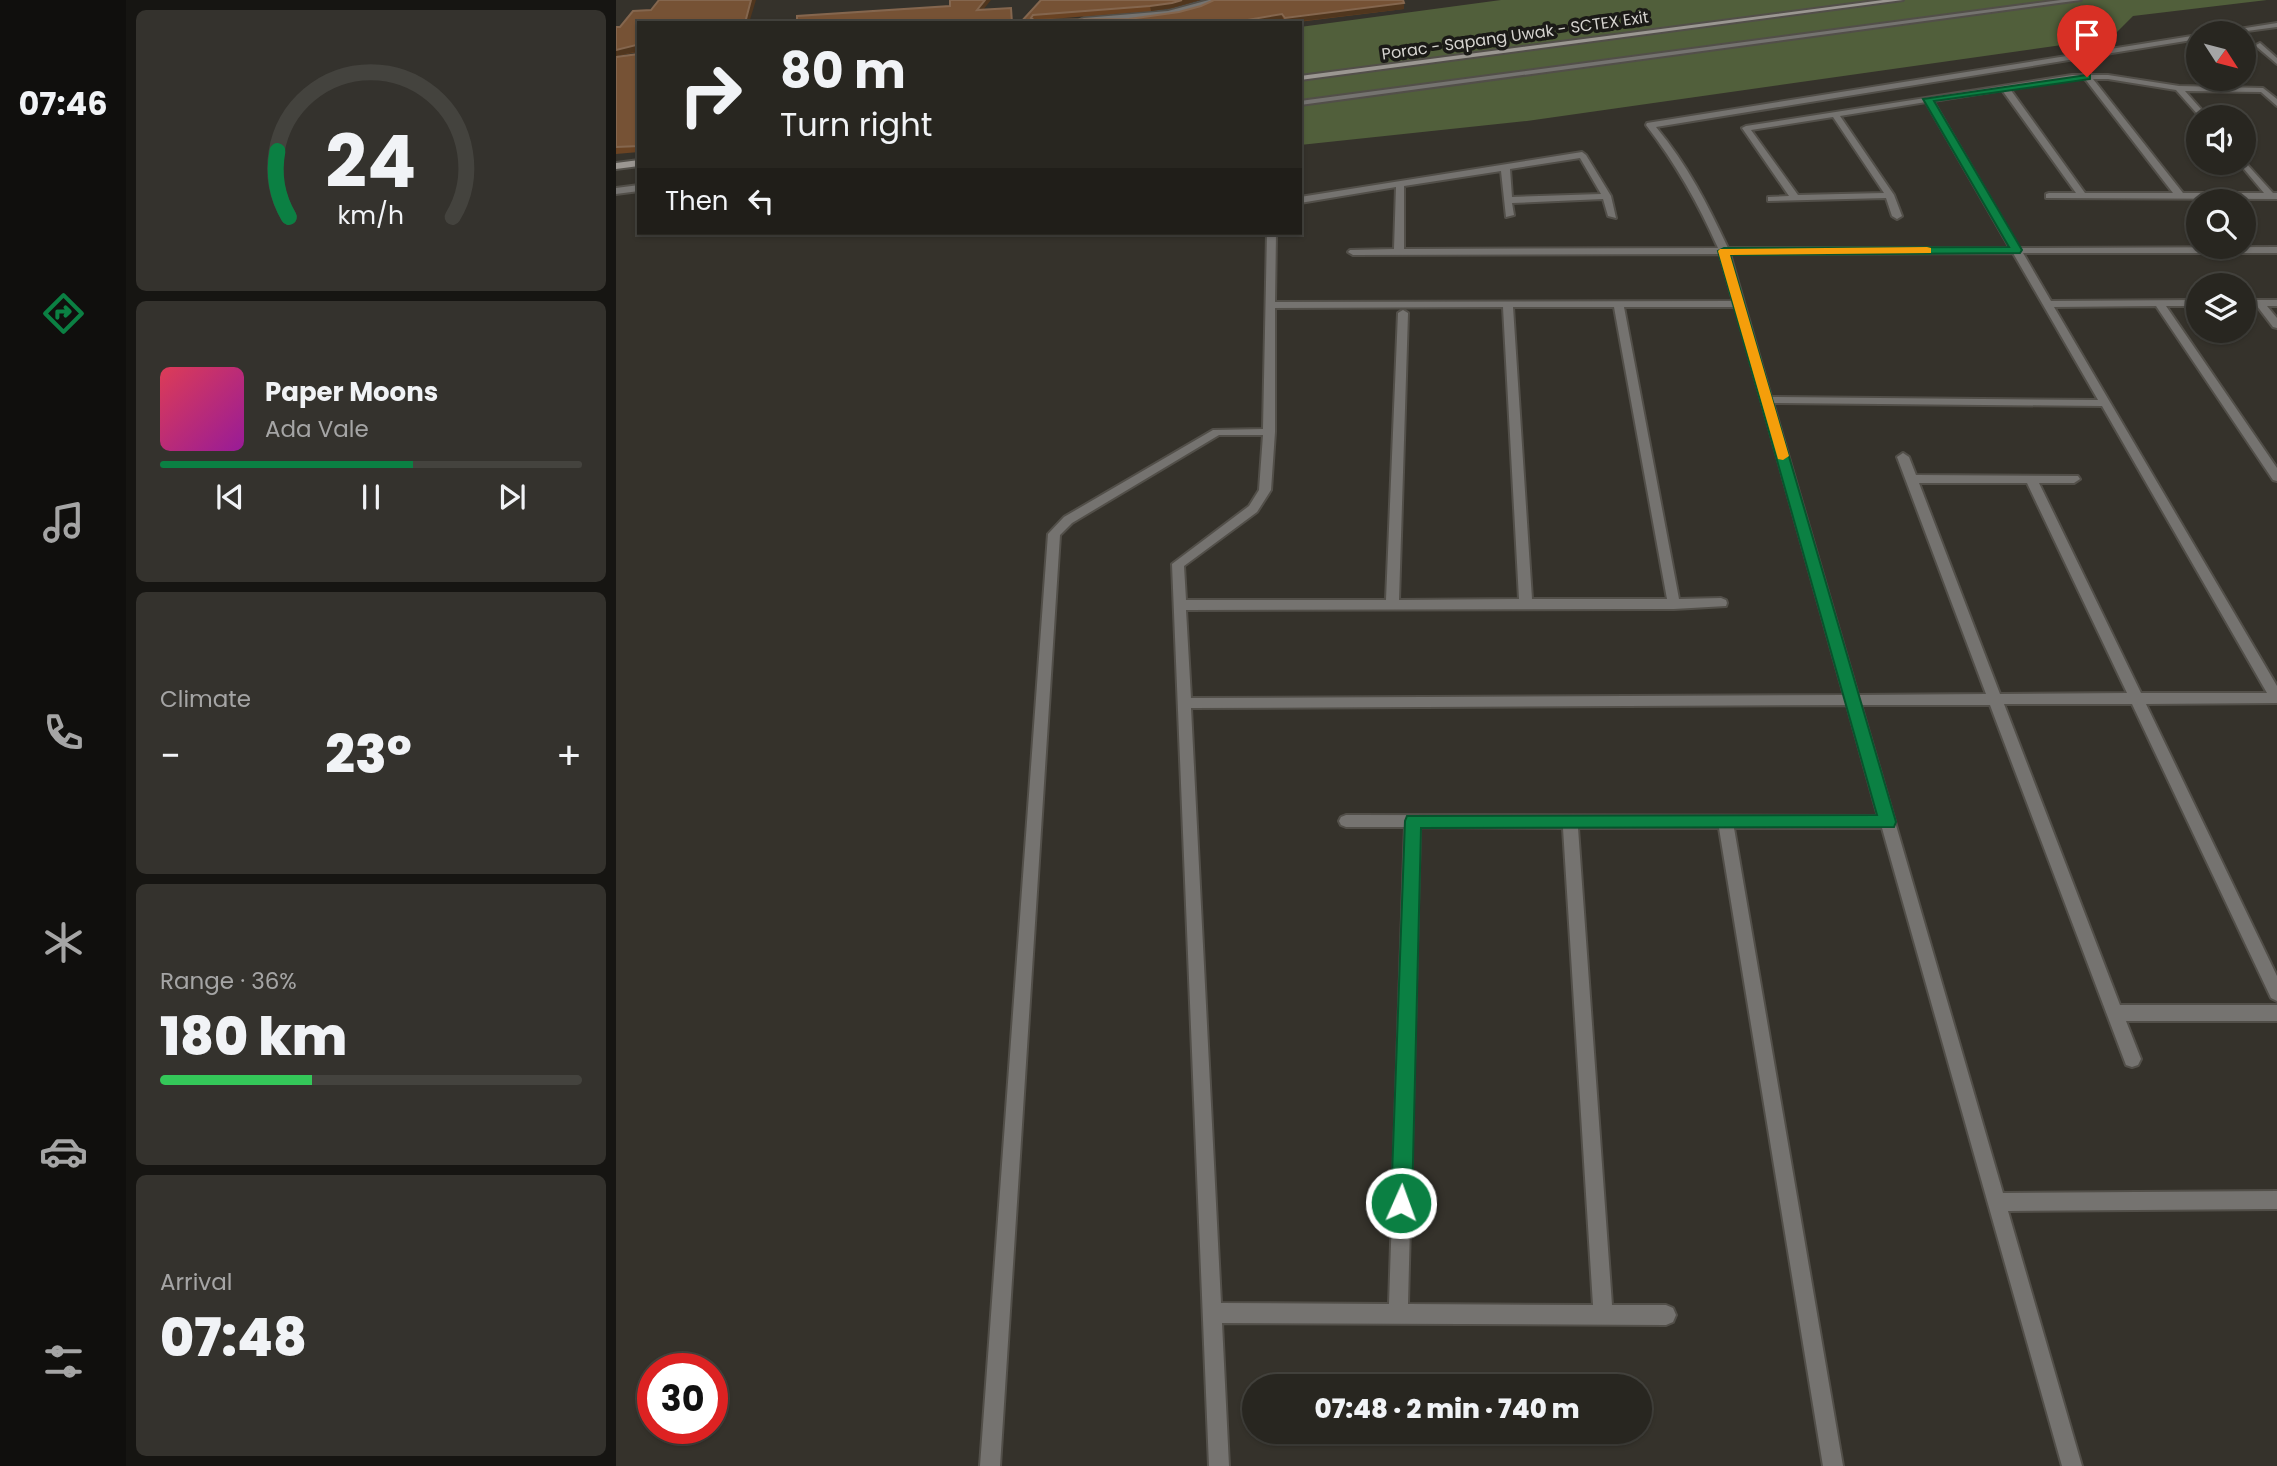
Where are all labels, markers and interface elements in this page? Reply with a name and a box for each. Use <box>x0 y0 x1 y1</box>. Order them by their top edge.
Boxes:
street label: Porac - Sapang Uwak - SCTEX Exit <box>1380 5 1650 66</box>
pin <box>2057 5 2117 77</box>
icon: arrive <box>2068 16 2106 54</box>
north arrow <box>2186 21 2256 91</box>
map controls <box>2186 21 2256 343</box>
text: 80 m <box>780 37 906 105</box>
icon: right <box>665 49 756 140</box>
text: 07:46 <box>18 81 108 126</box>
text: Turn right <box>780 102 932 147</box>
button: sound <box>2186 105 2256 175</box>
text: 24 <box>326 111 416 212</box>
icon: left <box>742 182 780 220</box>
text: Then <box>665 183 728 219</box>
button: search <box>2186 189 2256 259</box>
text: km/h <box>338 197 404 232</box>
button: layers <box>2186 273 2256 343</box>
icon: directions <box>39 289 88 338</box>
text: Paper Moons <box>265 374 438 410</box>
text: Ada Vale <box>265 413 369 445</box>
icon: previous <box>211 478 249 516</box>
icon: pause <box>352 478 390 516</box>
icon: next <box>493 478 531 516</box>
icon: music <box>39 498 88 547</box>
text: Climate <box>160 683 251 715</box>
icon: phone <box>39 708 88 757</box>
text: 23° <box>325 718 412 791</box>
text: − <box>160 729 181 782</box>
text: + <box>556 729 582 782</box>
icon: climate <box>39 918 88 967</box>
text: Range · 36% <box>160 965 297 997</box>
text: 180 km <box>160 1000 347 1073</box>
icon: car <box>39 1127 88 1176</box>
position arrow <box>1364 1166 1438 1240</box>
text: Arrival <box>160 1266 232 1298</box>
text: 07:48 <box>160 1301 307 1374</box>
icon: filters <box>39 1337 88 1386</box>
speed limit sign: 30 <box>637 1353 728 1444</box>
text: 07:48 · 2 min · 740 m <box>1315 1391 1579 1427</box>

